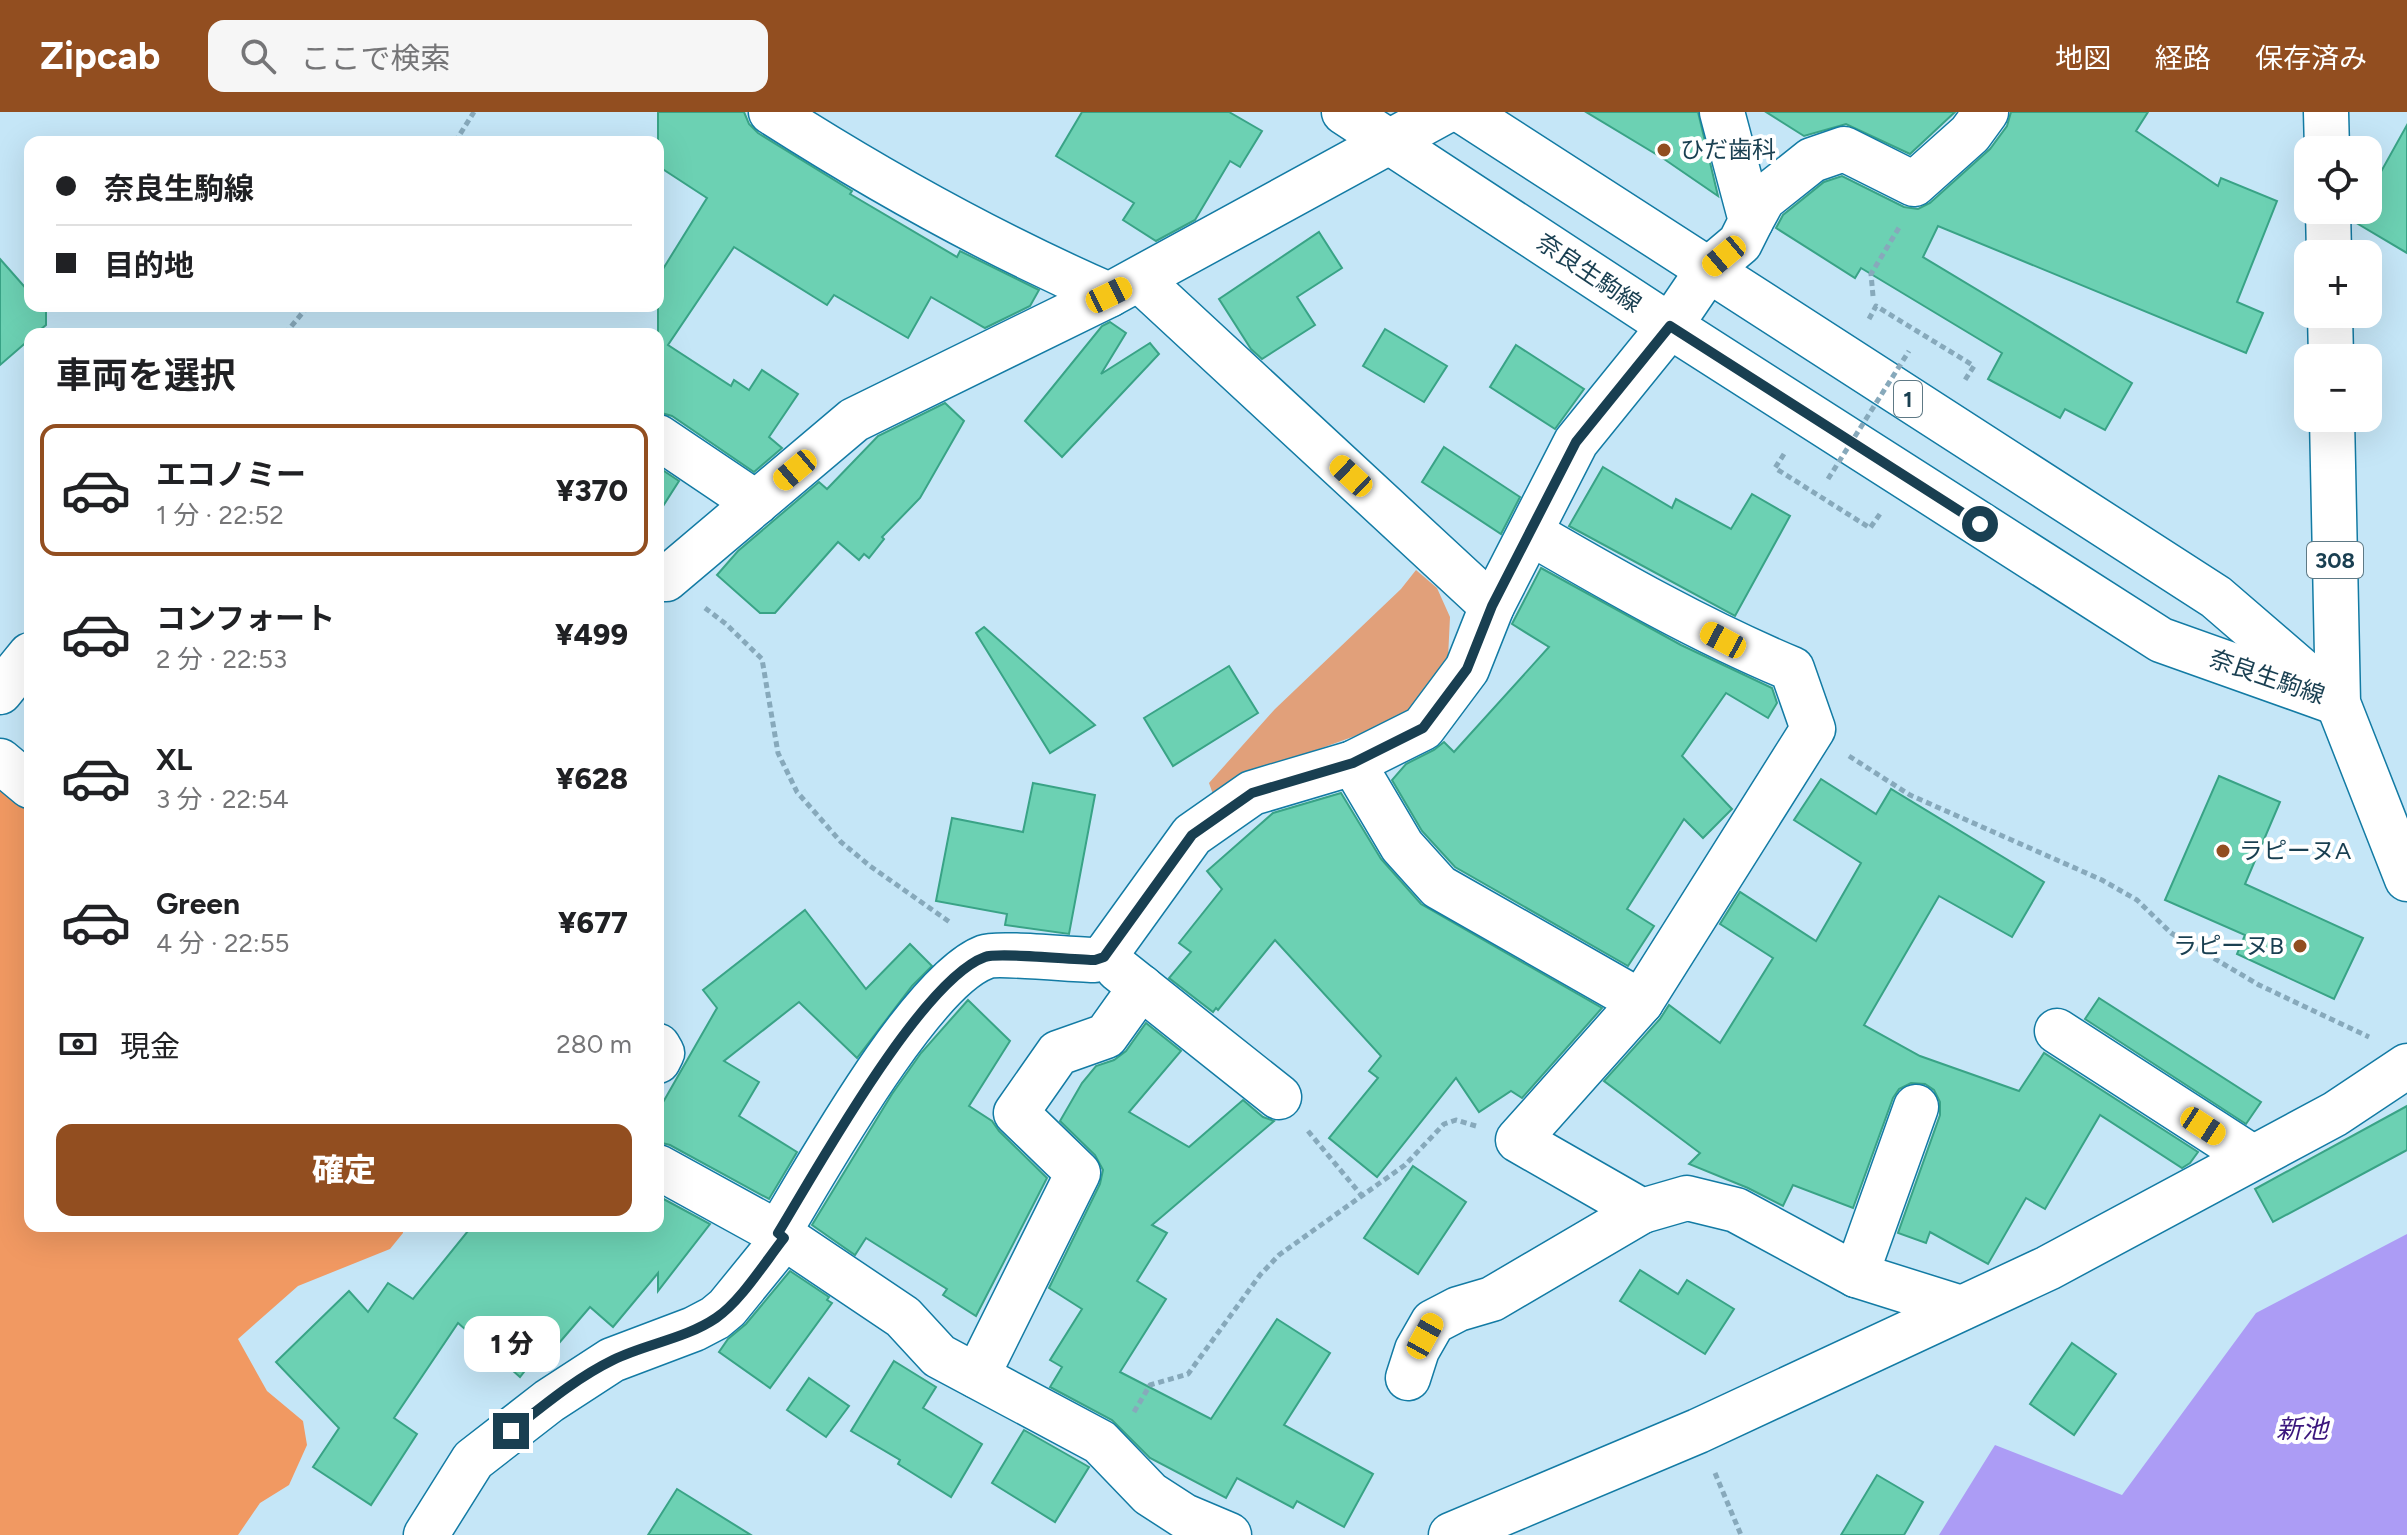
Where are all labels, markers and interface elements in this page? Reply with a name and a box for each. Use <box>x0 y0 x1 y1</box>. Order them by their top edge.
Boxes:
search box <box>208 20 768 92</box>
text: Zipcab <box>40 33 160 79</box>
icon: search <box>236 34 280 78</box>
text: ここで検索 <box>300 40 450 77</box>
text: 地図 <box>2055 41 2111 75</box>
text: 経路 <box>2155 41 2211 75</box>
text: 保存済み <box>2255 41 2367 75</box>
place label: ひだ歯科 <box>1680 135 1776 164</box>
map controls <box>2294 136 2382 432</box>
button: locate <box>2294 136 2382 224</box>
marker: ひだ歯科 <box>1655 141 1673 159</box>
text: 奈良生駒線 <box>104 170 254 207</box>
street label: 奈良生駒線 <box>1531 227 1647 318</box>
car <box>1698 231 1750 281</box>
button: + <box>2294 240 2382 328</box>
text: 目的地 <box>104 247 194 284</box>
car <box>1082 274 1136 316</box>
button: − <box>2294 344 2382 432</box>
text: 車両を選択 <box>56 354 236 397</box>
road number: 1 <box>1894 381 1922 417</box>
car <box>769 445 821 495</box>
car <box>1325 451 1377 501</box>
icon: car <box>60 454 132 526</box>
text: エコノミー <box>156 456 306 493</box>
text: ¥370 <box>556 472 628 509</box>
text: 1 分 · 22:52 <box>156 499 284 531</box>
route start <box>1962 506 1998 542</box>
road number: 308 <box>2307 542 2363 578</box>
icon: car <box>60 598 132 670</box>
text: コンフォート <box>156 600 335 637</box>
text: ¥499 <box>555 616 628 653</box>
car <box>1696 618 1750 662</box>
text: 2 分 · 22:53 <box>156 643 287 675</box>
street label: 奈良生駒線 <box>2206 643 2329 710</box>
text: XL <box>156 741 192 778</box>
icon: car <box>60 742 132 814</box>
text: ¥628 <box>556 760 628 797</box>
text: 3 分 · 22:54 <box>156 783 289 815</box>
place label: ラピーヌA <box>2239 836 2352 865</box>
marker: ラピーヌA <box>2214 842 2232 860</box>
text: Green <box>156 885 240 922</box>
icon: car <box>60 886 132 958</box>
text: ¥677 <box>558 904 628 941</box>
text: 4 分 · 22:55 <box>156 927 290 959</box>
place label: ラピーヌB <box>2173 931 2284 960</box>
marker: ラピーヌB <box>2291 937 2309 955</box>
icon: cash <box>56 1022 100 1066</box>
text: 現金 <box>120 1028 180 1065</box>
text: 280 m <box>556 1028 632 1060</box>
car <box>2176 1103 2230 1149</box>
button: 確定 <box>56 1124 632 1216</box>
car <box>1403 1309 1447 1363</box>
callout: 1 分 <box>463 1315 559 1371</box>
text: 1 分 <box>490 1328 534 1360</box>
route end <box>493 1413 529 1449</box>
water label: 新池 <box>2276 1413 2331 1445</box>

